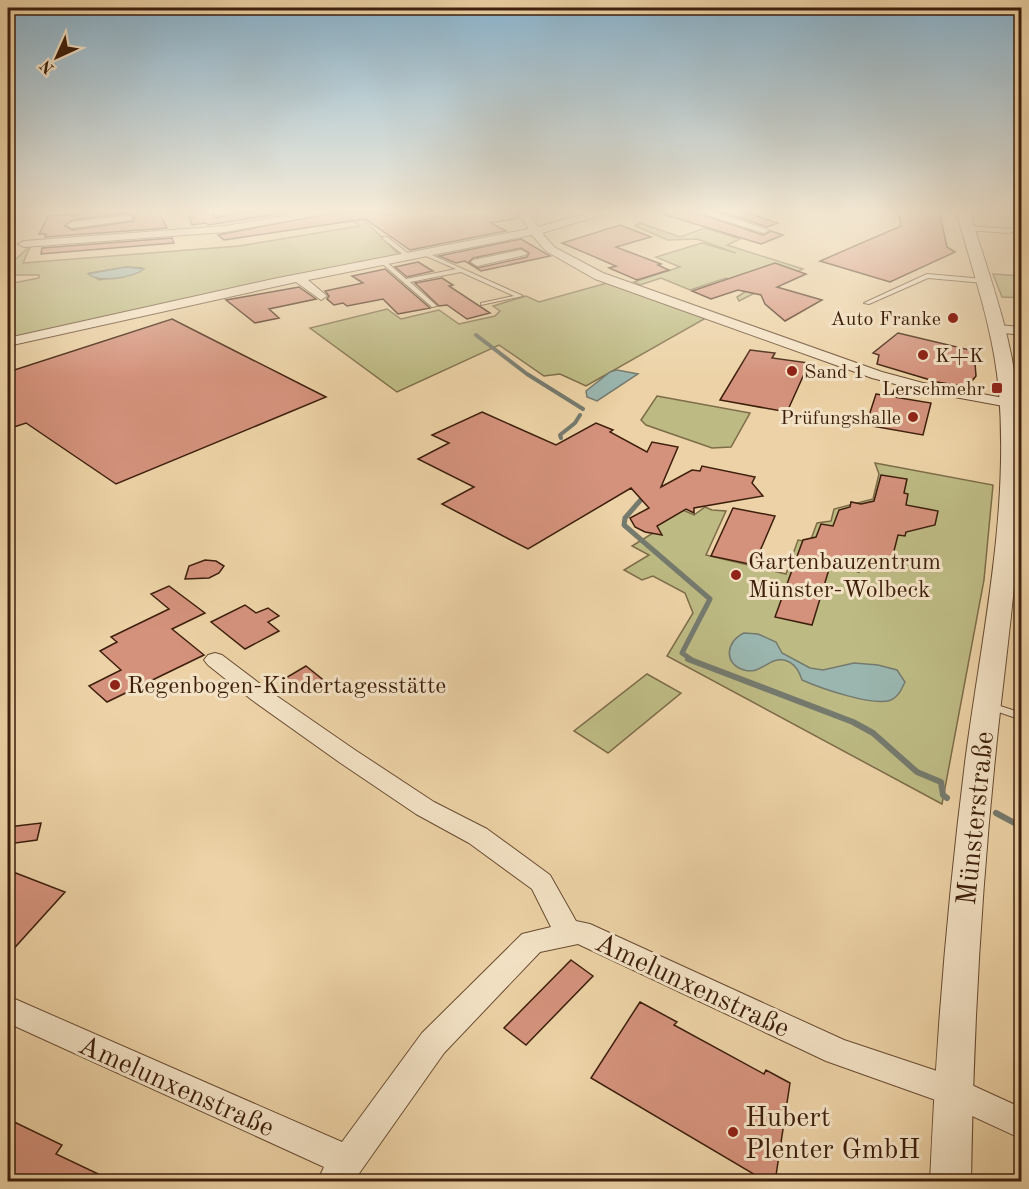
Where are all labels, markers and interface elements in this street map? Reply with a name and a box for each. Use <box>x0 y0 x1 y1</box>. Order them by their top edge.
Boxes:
north arrow <box>27 27 87 87</box>
text: N <box>37 56 58 76</box>
place label: Auto Franke <box>831 310 941 330</box>
marker: Auto Franke <box>946 311 960 325</box>
place label: K+K <box>935 347 984 367</box>
marker: K+K <box>916 348 930 362</box>
place label: Sand 1 <box>804 363 865 383</box>
marker: Sand 1 <box>785 364 799 378</box>
place label: Lerschmehr <box>882 380 985 400</box>
marker: Lerschmehr <box>990 381 1004 395</box>
place label: Prüfungshalle <box>780 409 901 429</box>
marker: Prüfungshalle <box>906 410 920 424</box>
place label: Gartenbauzentrum Münster-Wolbeck <box>748 551 941 603</box>
marker: Gartenbauzentrum Münster-Wolbeck <box>729 568 743 582</box>
place label: Regenbogen-Kindertagesstätte <box>127 675 446 699</box>
marker: Regenbogen-Kindertagesstätte <box>108 678 122 692</box>
street label: Münsterstraße <box>954 730 1000 907</box>
street label: Amelunxenstraße <box>590 929 793 1044</box>
street label: Amelunxenstraße <box>74 1032 278 1143</box>
place label: Hubert Plenter GmbH <box>745 1105 920 1165</box>
marker: Hubert Plenter GmbH <box>726 1125 740 1139</box>

